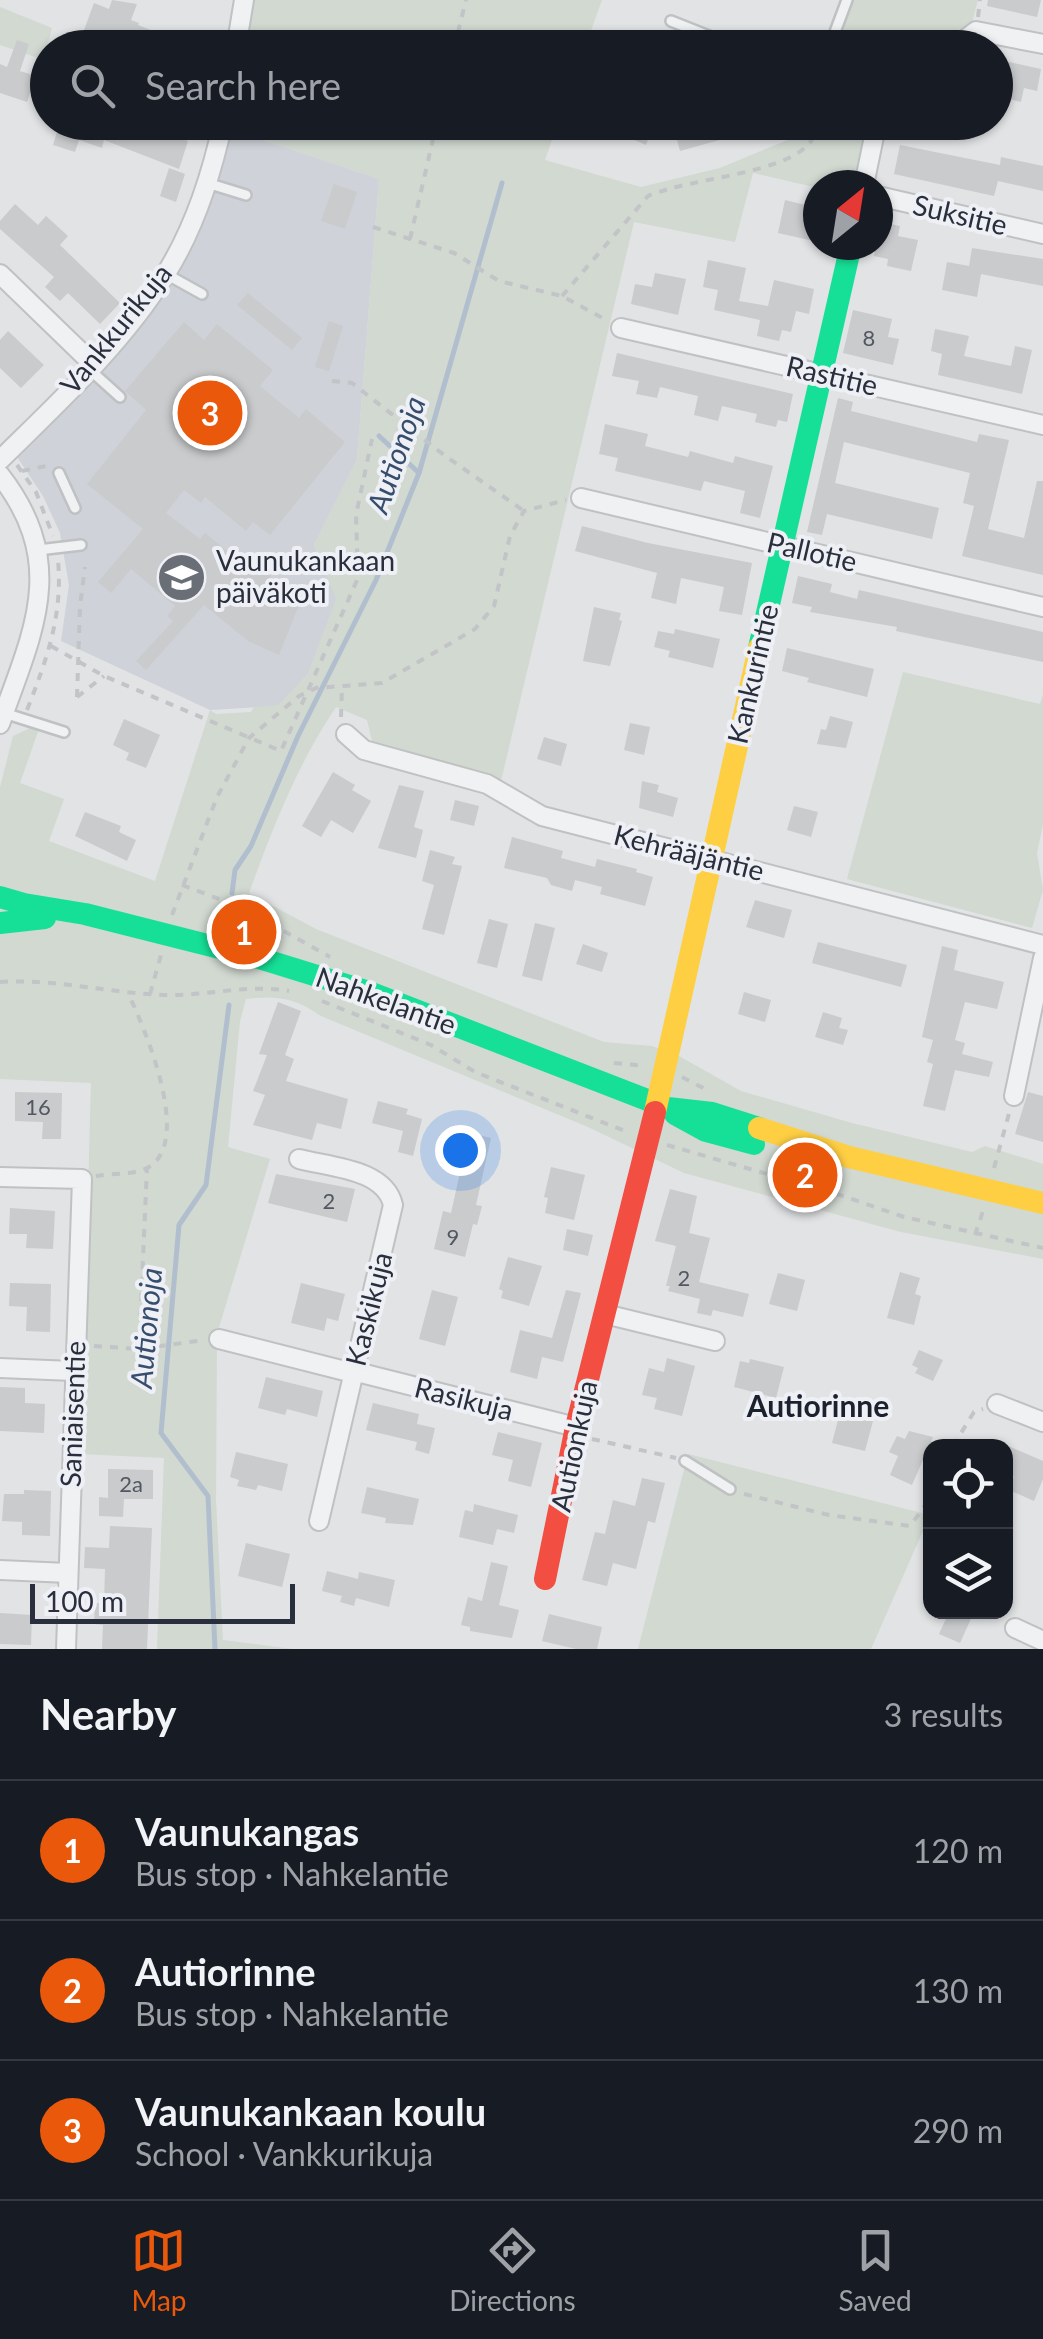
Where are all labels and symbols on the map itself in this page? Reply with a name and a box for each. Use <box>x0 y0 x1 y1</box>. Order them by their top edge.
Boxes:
north arrow <box>803 170 893 260</box>
street label: Suksitie <box>910 187 1011 241</box>
street label: Vankkurikuja <box>52 256 178 400</box>
house number: 8 <box>863 324 875 351</box>
street label: Rastitie <box>783 348 881 402</box>
pin: 3 <box>178 376 242 450</box>
water label: Autionoja <box>358 391 432 518</box>
street label: Pallotie <box>764 524 860 578</box>
place label: Vaunukankaan päiväkoti <box>216 543 395 609</box>
school or university icon: Vaunukankaan päiväkoti <box>155 551 207 603</box>
street label: Kankurintie <box>719 601 785 747</box>
street label: Kehrääjäntie <box>611 817 768 887</box>
pin: 1 <box>212 894 276 970</box>
street label: Nahkelantie <box>312 959 461 1041</box>
house number: 16 <box>25 1093 51 1120</box>
your location <box>435 1125 486 1176</box>
pin: 2 <box>772 1138 838 1212</box>
house number: 2 <box>323 1187 335 1214</box>
house number: 9 <box>447 1223 459 1250</box>
street label: Kaskikuja <box>338 1248 399 1369</box>
house number: 2 <box>678 1264 690 1291</box>
water label: Autionoja <box>122 1266 168 1391</box>
street label: Saniaisentie <box>52 1340 92 1488</box>
street label: Rasikuja <box>411 1369 517 1427</box>
street label: Autionkuja <box>543 1377 604 1515</box>
district label: Autiorinne <box>746 1387 889 1423</box>
house number: 2a <box>119 1470 143 1497</box>
scale bar <box>30 1579 295 1624</box>

